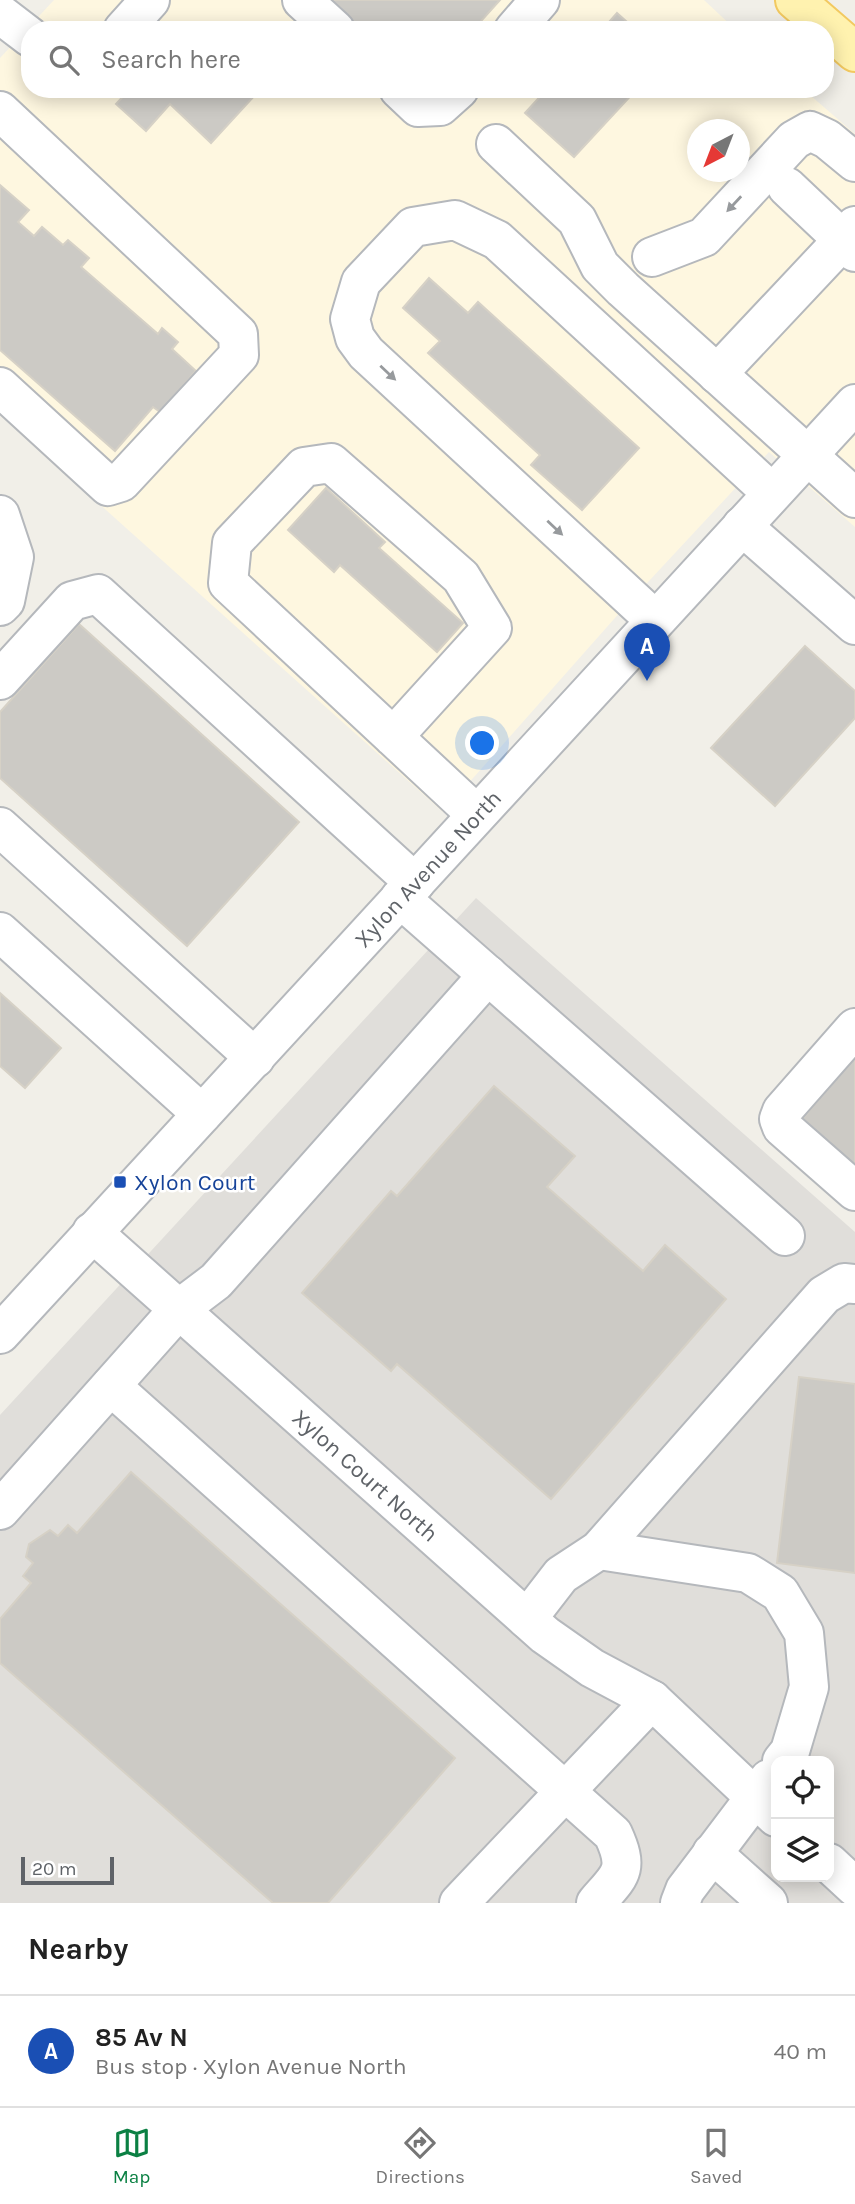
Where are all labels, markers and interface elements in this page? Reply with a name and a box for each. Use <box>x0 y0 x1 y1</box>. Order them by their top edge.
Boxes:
search box <box>21 21 834 98</box>
icon: search <box>45 41 83 79</box>
text: Search here <box>101 44 241 75</box>
north arrow <box>687 119 750 182</box>
one-way arrow <box>726 195 742 213</box>
one-way arrow <box>379 365 396 381</box>
one-way arrow <box>546 520 564 536</box>
pin: A <box>624 623 670 681</box>
your location <box>465 726 499 760</box>
street label: Xylon Avenue North <box>349 784 507 953</box>
place label: Xylon Court <box>134 1169 256 1196</box>
marker: Xylon Court <box>112 1174 128 1190</box>
street label: Xylon Court North <box>287 1403 444 1547</box>
map controls <box>771 1756 834 1882</box>
button: locate <box>771 1756 834 1819</box>
button: layers <box>771 1819 834 1882</box>
scale bar <box>21 1854 114 1886</box>
text: 20 m <box>32 1858 77 1880</box>
text: Nearby <box>28 1931 128 1967</box>
text: 85 Av N <box>95 2022 188 2053</box>
text: A <box>44 2038 58 2065</box>
text: 40 m <box>774 2038 827 2065</box>
text: Bus stop · Xylon Avenue North <box>95 2053 407 2080</box>
tab: Map <box>113 2124 151 2188</box>
tab: Directions <box>376 2124 465 2188</box>
tab: Saved <box>690 2124 742 2188</box>

